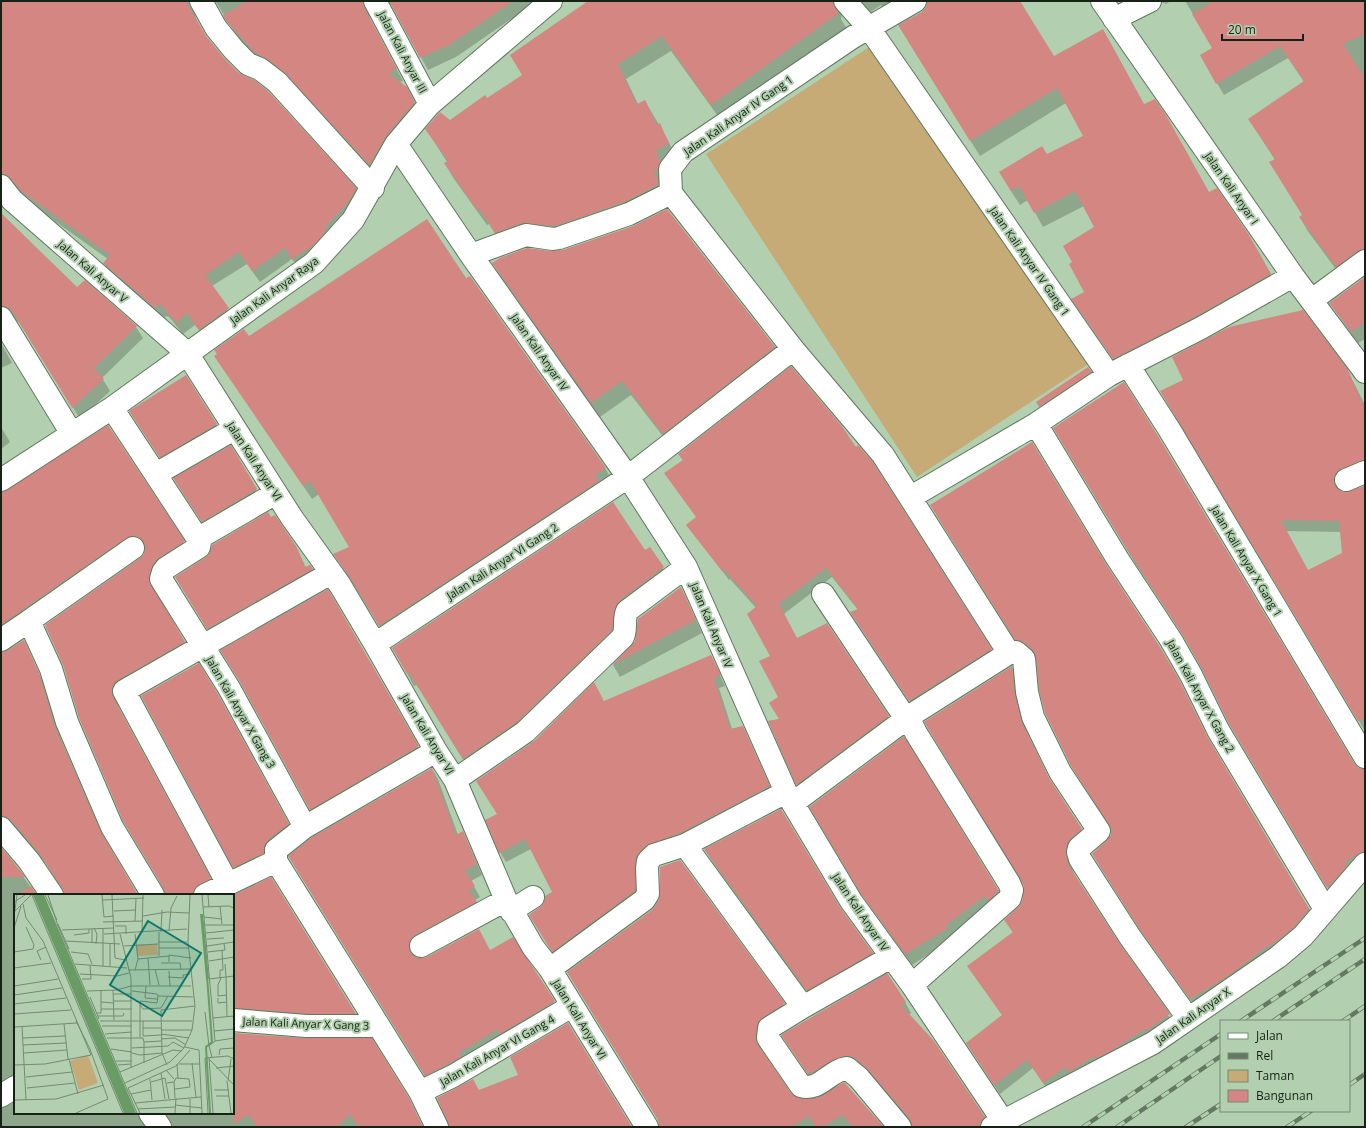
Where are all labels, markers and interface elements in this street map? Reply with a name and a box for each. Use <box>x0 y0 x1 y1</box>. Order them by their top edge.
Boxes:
street label: Jalan Kali Anyar III <box>375 8 431 96</box>
scale bar <box>1222 16 1303 42</box>
text: 20 m <box>1228 21 1256 38</box>
street label: Jalan Kali Anyar IV Gang 1 <box>680 72 796 159</box>
street label: Jalan Kali Anyar I <box>1201 148 1262 227</box>
street label: Jalan Kali Anyar IV Gang 1 <box>986 203 1073 319</box>
street label: Jalan Kali Anyar V <box>54 236 131 306</box>
street label: Jalan Kali Anyar Raya <box>226 253 321 328</box>
street label: Jalan Kali Anyar IV <box>507 310 573 394</box>
street label: Jalan Kali Anyar VI <box>223 418 286 503</box>
street label: Jalan Kali Anyar X Gang 1 <box>1207 502 1286 619</box>
street label: Jalan Kali Anyar VI Gang 2 <box>443 519 561 603</box>
street label: Jalan Kali Anyar IV <box>687 579 737 670</box>
street label: Jalan Kali Anyar X Gang 2 <box>1163 636 1238 755</box>
street label: Jalan Kali Anyar X Gang 3 <box>202 653 279 771</box>
street label: Jalan Kali Anyar VI <box>398 690 458 777</box>
street label: Jalan Kali Anyar IV <box>829 869 893 954</box>
inset map <box>14 894 234 1114</box>
street label: Jalan Kali Anyar VI <box>549 976 611 1062</box>
street label: Jalan Kali Anyar X <box>1152 983 1234 1047</box>
street label: Jalan Kali Anyar VI Gang 4 <box>436 1011 558 1089</box>
street label: Jalan Kali Anyar X Gang 3 <box>241 1013 370 1033</box>
legend <box>1220 1020 1350 1112</box>
text: Jalan <box>1255 1027 1283 1044</box>
text: Rel <box>1256 1047 1273 1064</box>
text: Taman <box>1256 1067 1294 1084</box>
text: Bangunan <box>1256 1087 1313 1104</box>

